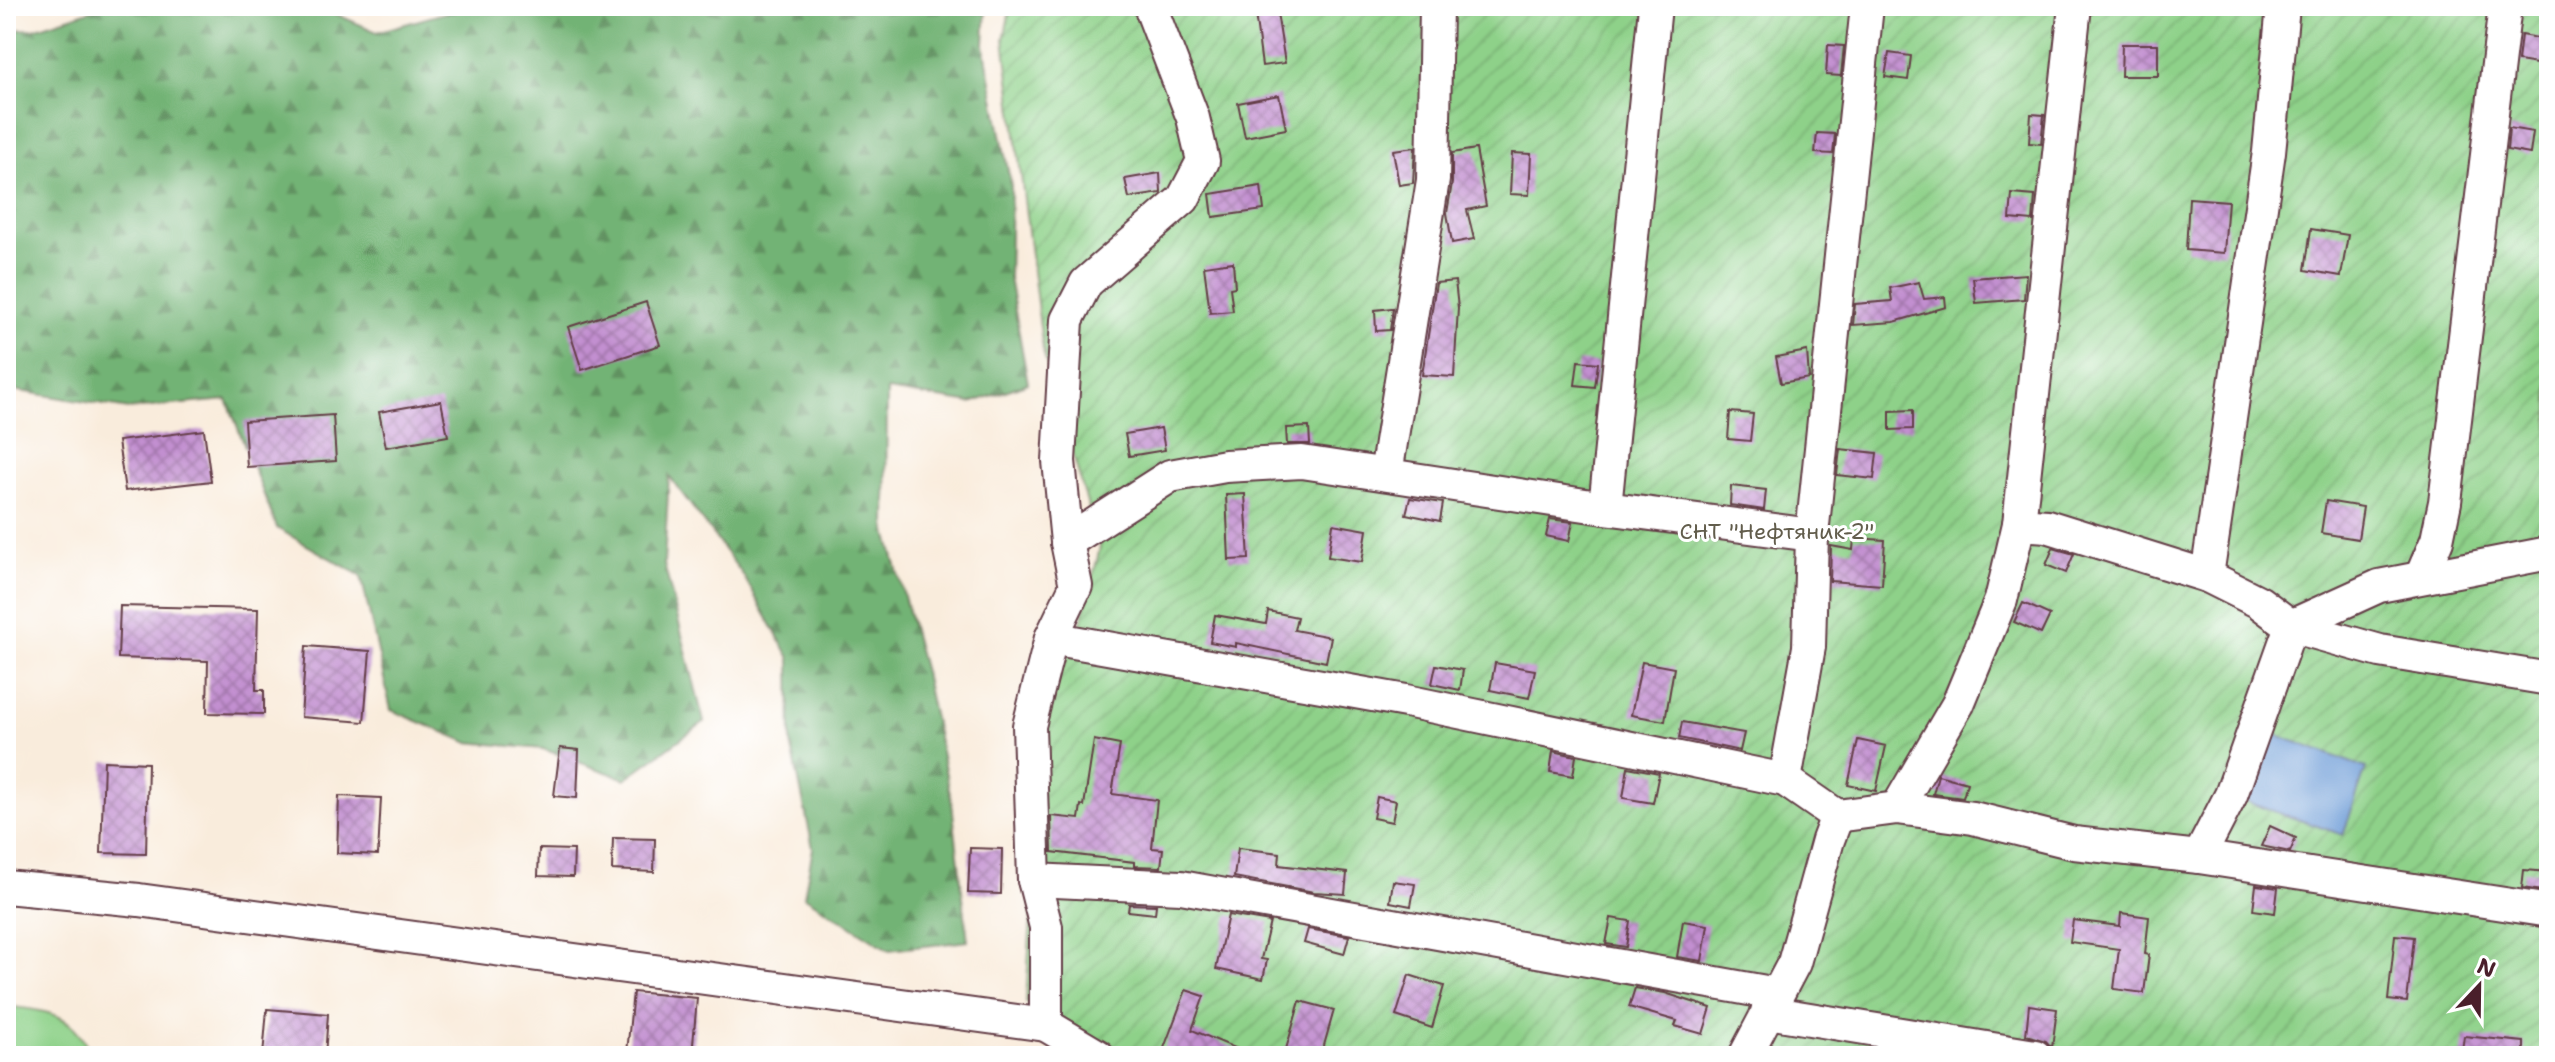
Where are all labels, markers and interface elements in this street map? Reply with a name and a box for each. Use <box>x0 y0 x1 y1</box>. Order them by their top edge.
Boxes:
park label: СНТ "Нефтяник-2" <box>1680 517 1874 546</box>
north arrow <box>2439 946 2519 1026</box>
text: N <box>2473 951 2500 985</box>

